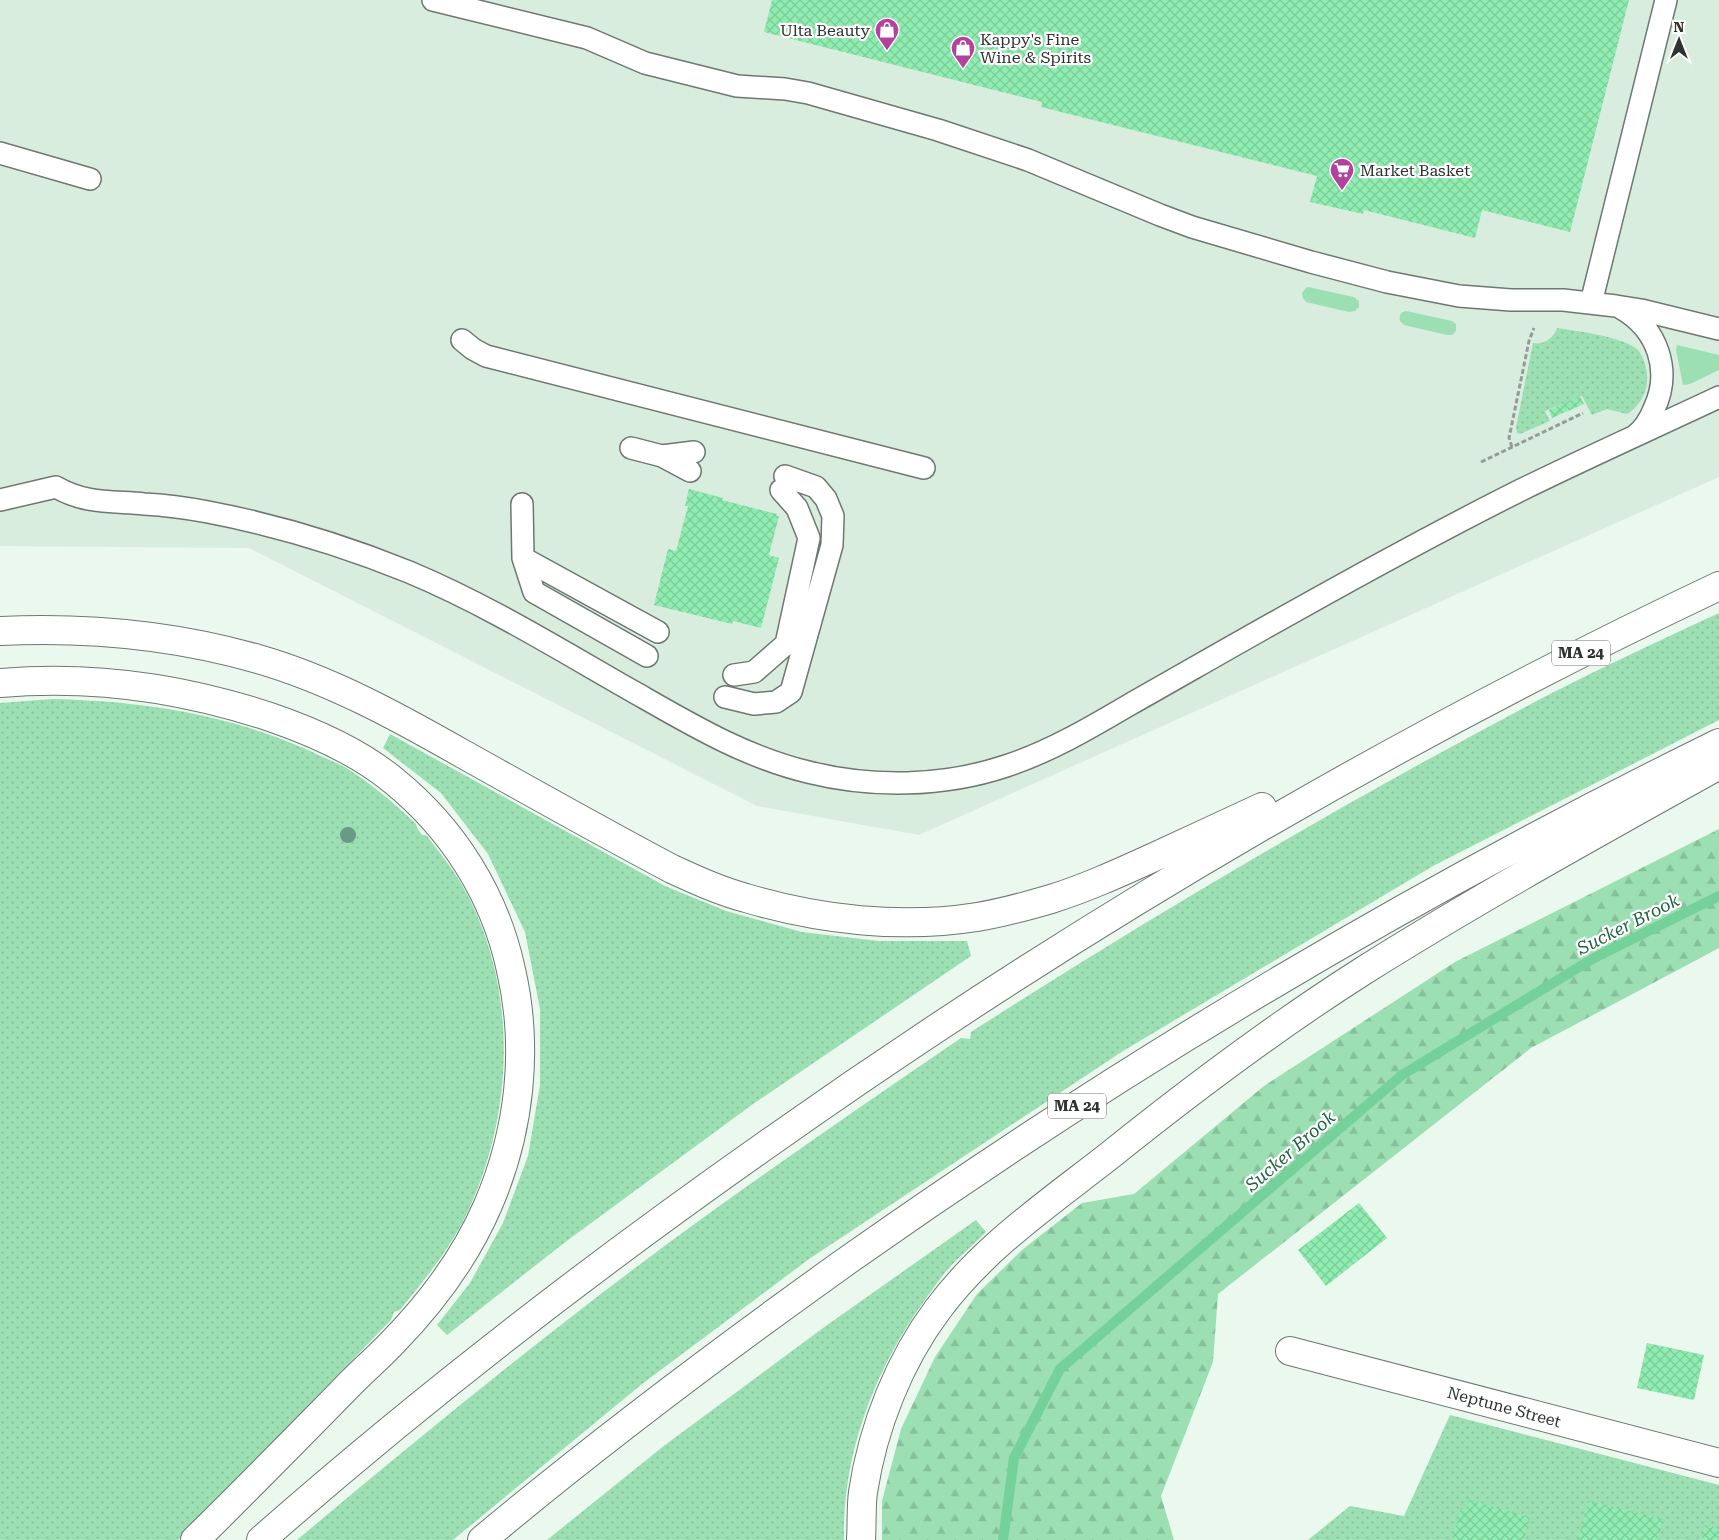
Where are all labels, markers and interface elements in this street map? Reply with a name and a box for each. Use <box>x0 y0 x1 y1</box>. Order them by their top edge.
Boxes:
north arrow <box>1654 15 1704 65</box>
shop icon: Ulta Beauty <box>874 17 900 51</box>
text: N <box>1674 19 1685 35</box>
place label: Ulta Beauty <box>780 21 871 40</box>
place label: Kappy's Fine Wine & Spirits <box>980 30 1092 67</box>
shop icon: Kappy's Fine Wine & Spirits <box>950 35 976 69</box>
supermarket icon: Market Basket <box>1329 157 1355 191</box>
place label: Market Basket <box>1360 161 1470 180</box>
road number: MA 24 <box>1552 640 1610 666</box>
water label: Sucker Brook <box>1572 889 1683 959</box>
road number: MA 24 <box>1048 1094 1106 1118</box>
water label: Sucker Brook <box>1240 1106 1339 1196</box>
street label: Neptune Street <box>1445 1383 1563 1431</box>

